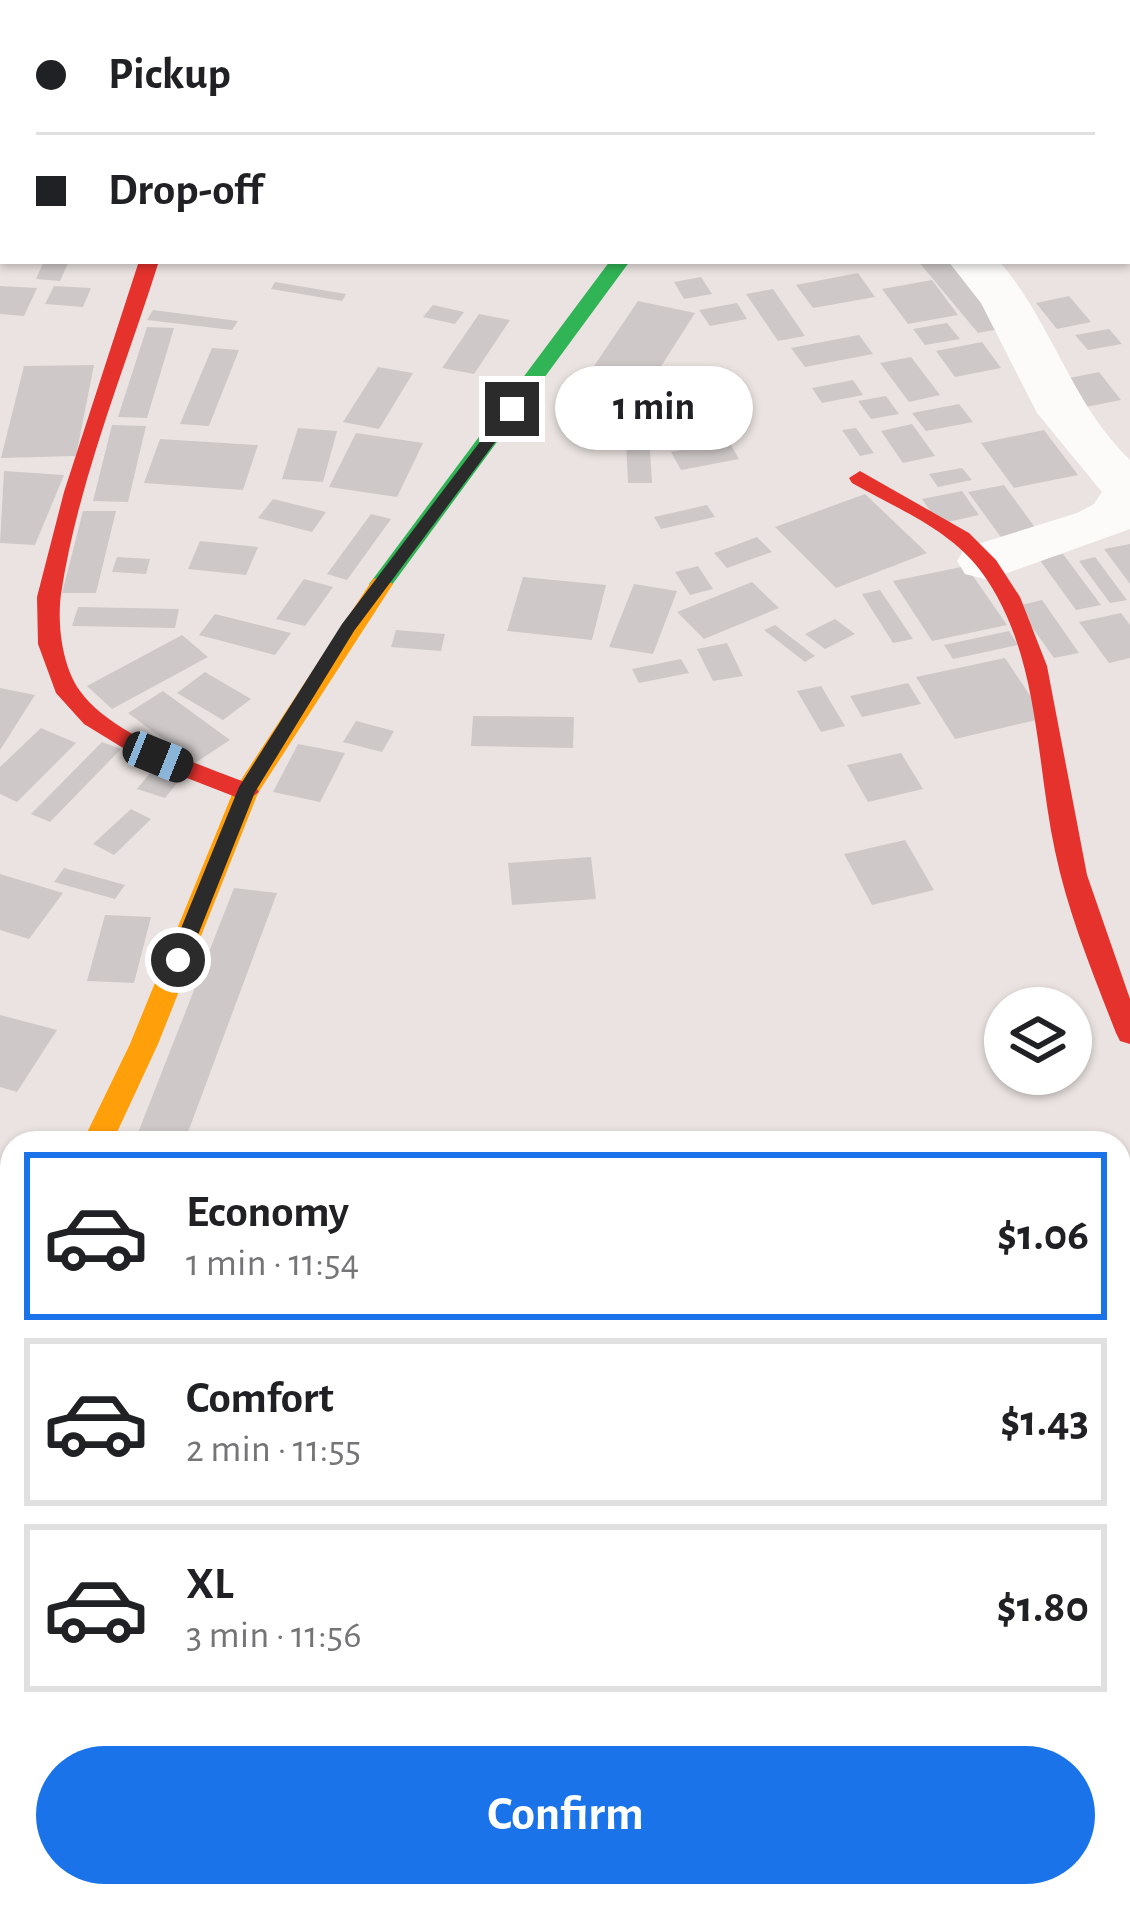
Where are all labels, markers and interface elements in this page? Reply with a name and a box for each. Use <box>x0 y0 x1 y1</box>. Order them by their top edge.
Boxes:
text: Pickup <box>108 52 231 97</box>
text: Drop-off <box>108 168 263 213</box>
callout: 1 min <box>554 367 752 451</box>
route end <box>485 382 539 436</box>
text: 1 min <box>613 388 695 427</box>
car <box>118 727 198 787</box>
route start <box>151 933 205 987</box>
map controls <box>984 987 1092 1095</box>
button: layers <box>984 987 1092 1095</box>
icon: car <box>42 1182 150 1290</box>
text: Economy <box>186 1190 349 1235</box>
text: $1.06 <box>997 1213 1089 1258</box>
text: 1 min · 11:54 <box>186 1244 359 1283</box>
icon: car <box>42 1368 150 1476</box>
text: Comfort <box>186 1376 334 1421</box>
text: $1.43 <box>1000 1399 1089 1444</box>
text: 2 min · 11:55 <box>186 1430 361 1469</box>
icon: car <box>42 1554 150 1662</box>
text: XL <box>186 1562 234 1607</box>
text: $1.80 <box>997 1585 1089 1630</box>
text: 3 min · 11:56 <box>186 1616 361 1655</box>
button: Confirm <box>36 1746 1095 1884</box>

